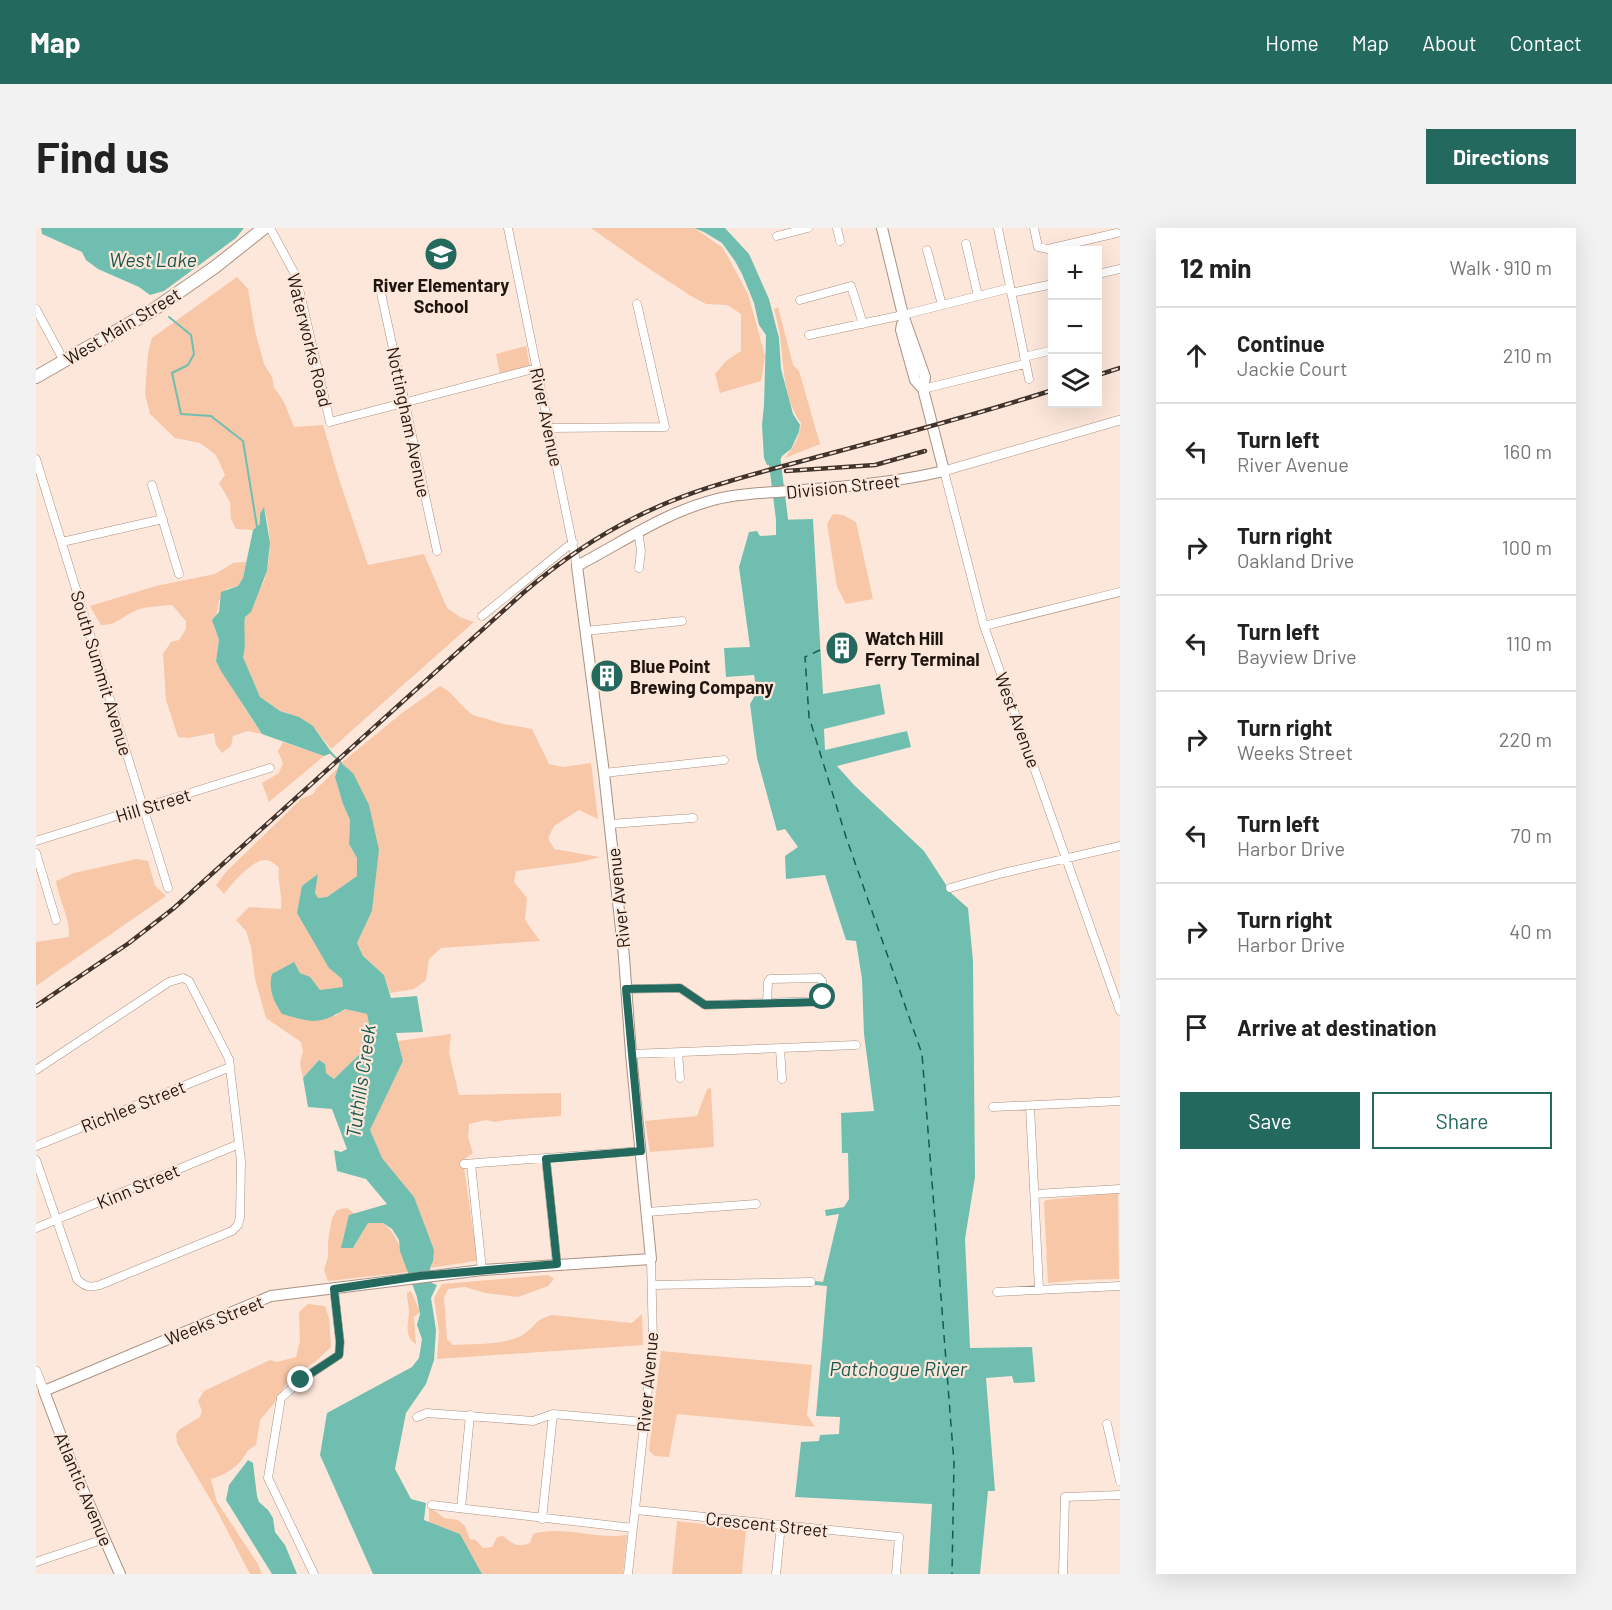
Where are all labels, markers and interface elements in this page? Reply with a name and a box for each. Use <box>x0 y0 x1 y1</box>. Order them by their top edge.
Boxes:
text: Map <box>30 25 81 59</box>
text: Home <box>1265 30 1319 55</box>
text: Map <box>1352 30 1389 55</box>
text: About <box>1422 30 1477 55</box>
text: Contact <box>1510 30 1582 55</box>
button: Directions <box>1426 129 1576 184</box>
text: Find us <box>36 131 169 181</box>
school or university icon: River Elementary School <box>423 236 459 272</box>
map controls <box>1048 246 1102 408</box>
button: + <box>1048 246 1102 300</box>
water label: West Lake <box>109 247 197 271</box>
text: 12 min <box>1180 252 1252 283</box>
text: Walk · 910 m <box>1449 255 1552 279</box>
street label: Waterworks Road <box>283 271 337 409</box>
place label: River Elementary School <box>373 274 509 317</box>
street label: West Main Street <box>60 283 184 369</box>
button: − <box>1048 300 1102 354</box>
text: Continue <box>1237 330 1325 356</box>
icon: ahead <box>1180 339 1213 372</box>
text: 210 m <box>1503 343 1552 367</box>
street label: Nottingham Avenue <box>382 345 436 499</box>
button: layers <box>1048 354 1102 408</box>
text: Jackie Court <box>1237 356 1348 380</box>
street label: River Avenue <box>526 365 568 469</box>
text: Turn left <box>1237 426 1320 452</box>
icon: left <box>1180 435 1213 468</box>
text: 160 m <box>1503 439 1552 463</box>
text: River Avenue <box>1237 452 1349 476</box>
street label: Division Street <box>785 469 901 503</box>
text: Turn right <box>1237 522 1332 548</box>
icon: right <box>1180 531 1213 564</box>
text: 100 m <box>1502 535 1552 559</box>
text: Oakland Drive <box>1237 548 1354 572</box>
street label: South Summit Avenue <box>66 588 138 758</box>
text: Turn left <box>1237 618 1320 644</box>
place label: Watch Hill Ferry Terminal <box>865 627 980 670</box>
icon: left <box>1180 627 1213 660</box>
building icon: Watch Hill Ferry Terminal <box>824 630 860 666</box>
text: 110 m <box>1506 631 1552 655</box>
text: Bayview Drive <box>1237 644 1357 668</box>
place label: Blue Point Brewing Company <box>630 655 774 698</box>
building icon: Blue Point Brewing Company <box>589 658 625 694</box>
street label: West Avenue <box>991 669 1045 771</box>
text: Turn right <box>1237 714 1332 740</box>
icon: right <box>1180 723 1213 756</box>
text: 220 m <box>1499 727 1552 751</box>
text: Weeks Street <box>1237 740 1353 764</box>
street label: Hill Street <box>113 783 193 827</box>
text: Turn left <box>1237 810 1320 836</box>
icon: left <box>1180 819 1213 852</box>
text: 70 m <box>1511 823 1552 847</box>
text: Harbor Drive <box>1237 836 1345 860</box>
street label: River Avenue <box>602 847 634 949</box>
text: Turn right <box>1237 906 1332 932</box>
icon: right <box>1180 915 1213 948</box>
text: 40 m <box>1509 919 1552 943</box>
text: Harbor Drive <box>1237 932 1345 956</box>
route start <box>809 983 835 1009</box>
icon: arrive <box>1180 1011 1213 1044</box>
text: Arrive at destination <box>1237 1014 1436 1040</box>
water label: Tuthills Creek <box>340 1022 380 1139</box>
street label: Richlee Street <box>78 1075 188 1137</box>
button: Save <box>1180 1092 1360 1149</box>
button: Share <box>1372 1092 1552 1149</box>
street label: Kinn Street <box>93 1159 183 1213</box>
street label: Weeks Street <box>161 1290 267 1350</box>
street label: River Avenue <box>632 1331 662 1433</box>
water label: Patchogue River <box>829 1356 968 1380</box>
route end <box>287 1366 313 1392</box>
street label: Atlantic Avenue <box>50 1429 118 1549</box>
street label: Crescent Street <box>705 1507 829 1541</box>

